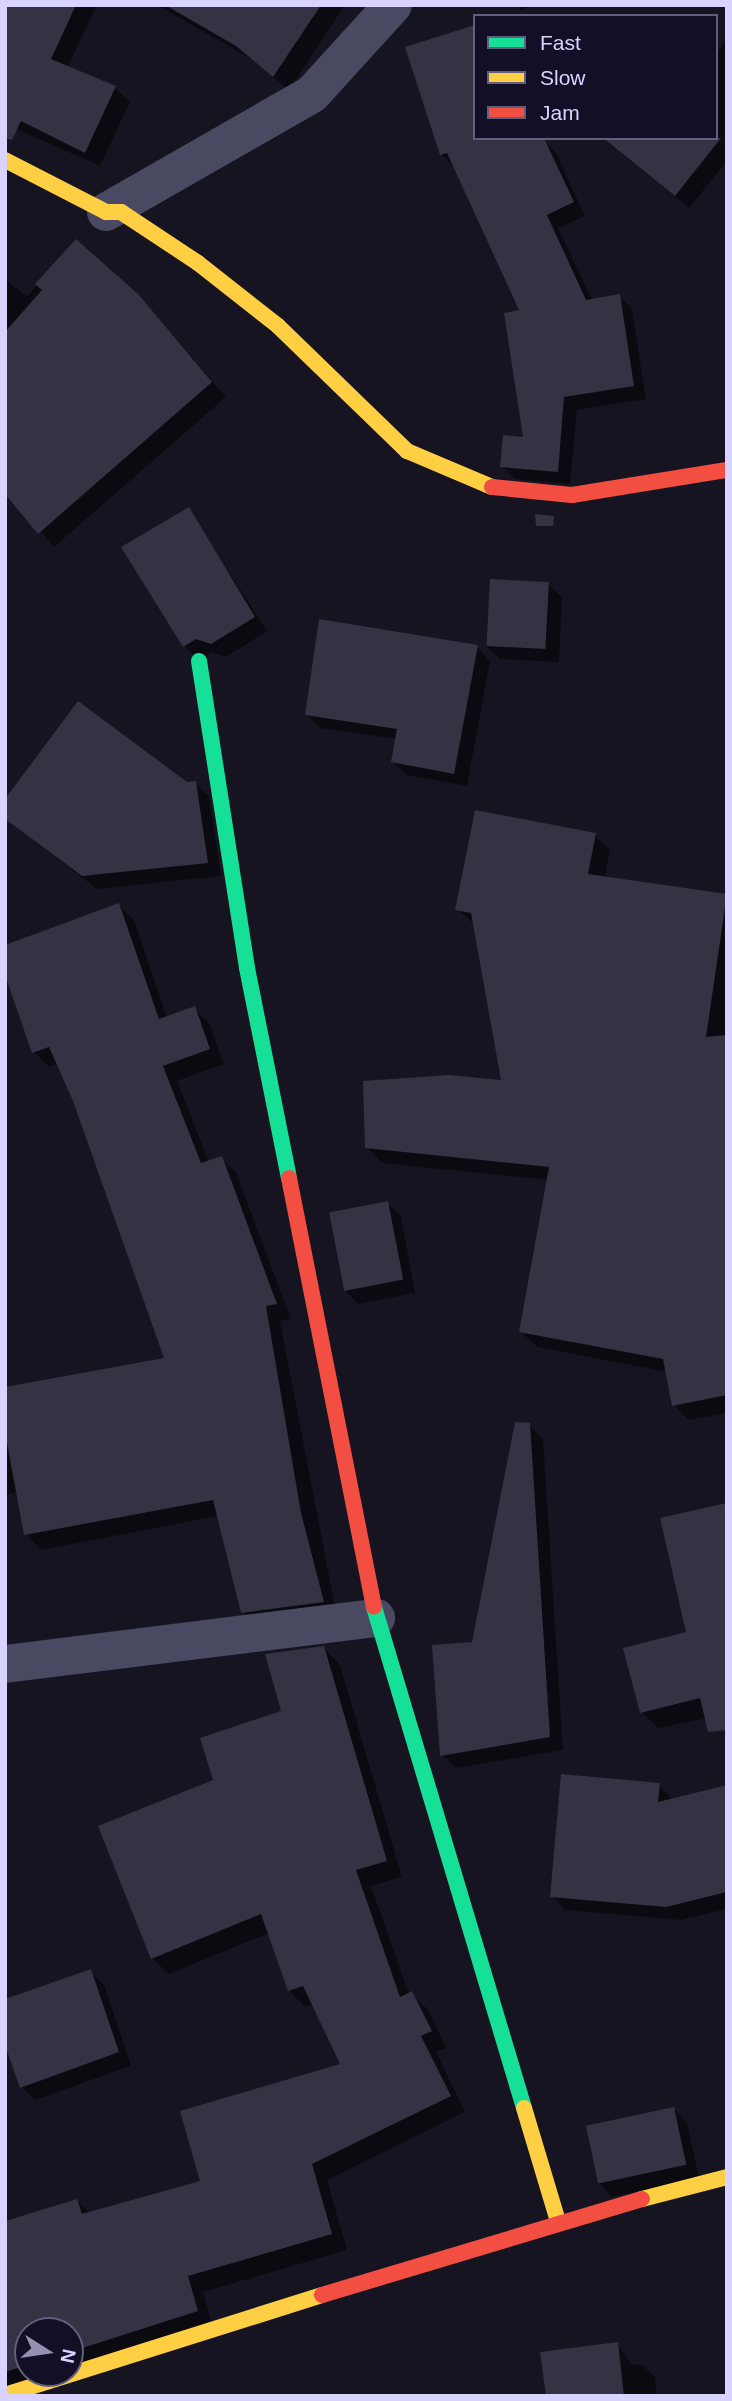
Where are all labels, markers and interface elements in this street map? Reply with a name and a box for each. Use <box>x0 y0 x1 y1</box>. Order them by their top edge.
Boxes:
legend <box>473 14 718 140</box>
text: Fast <box>540 31 581 54</box>
text: Slow <box>540 66 586 89</box>
text: Jam <box>540 101 580 124</box>
north arrow <box>14 2317 84 2387</box>
text: N <box>56 2347 80 2365</box>

